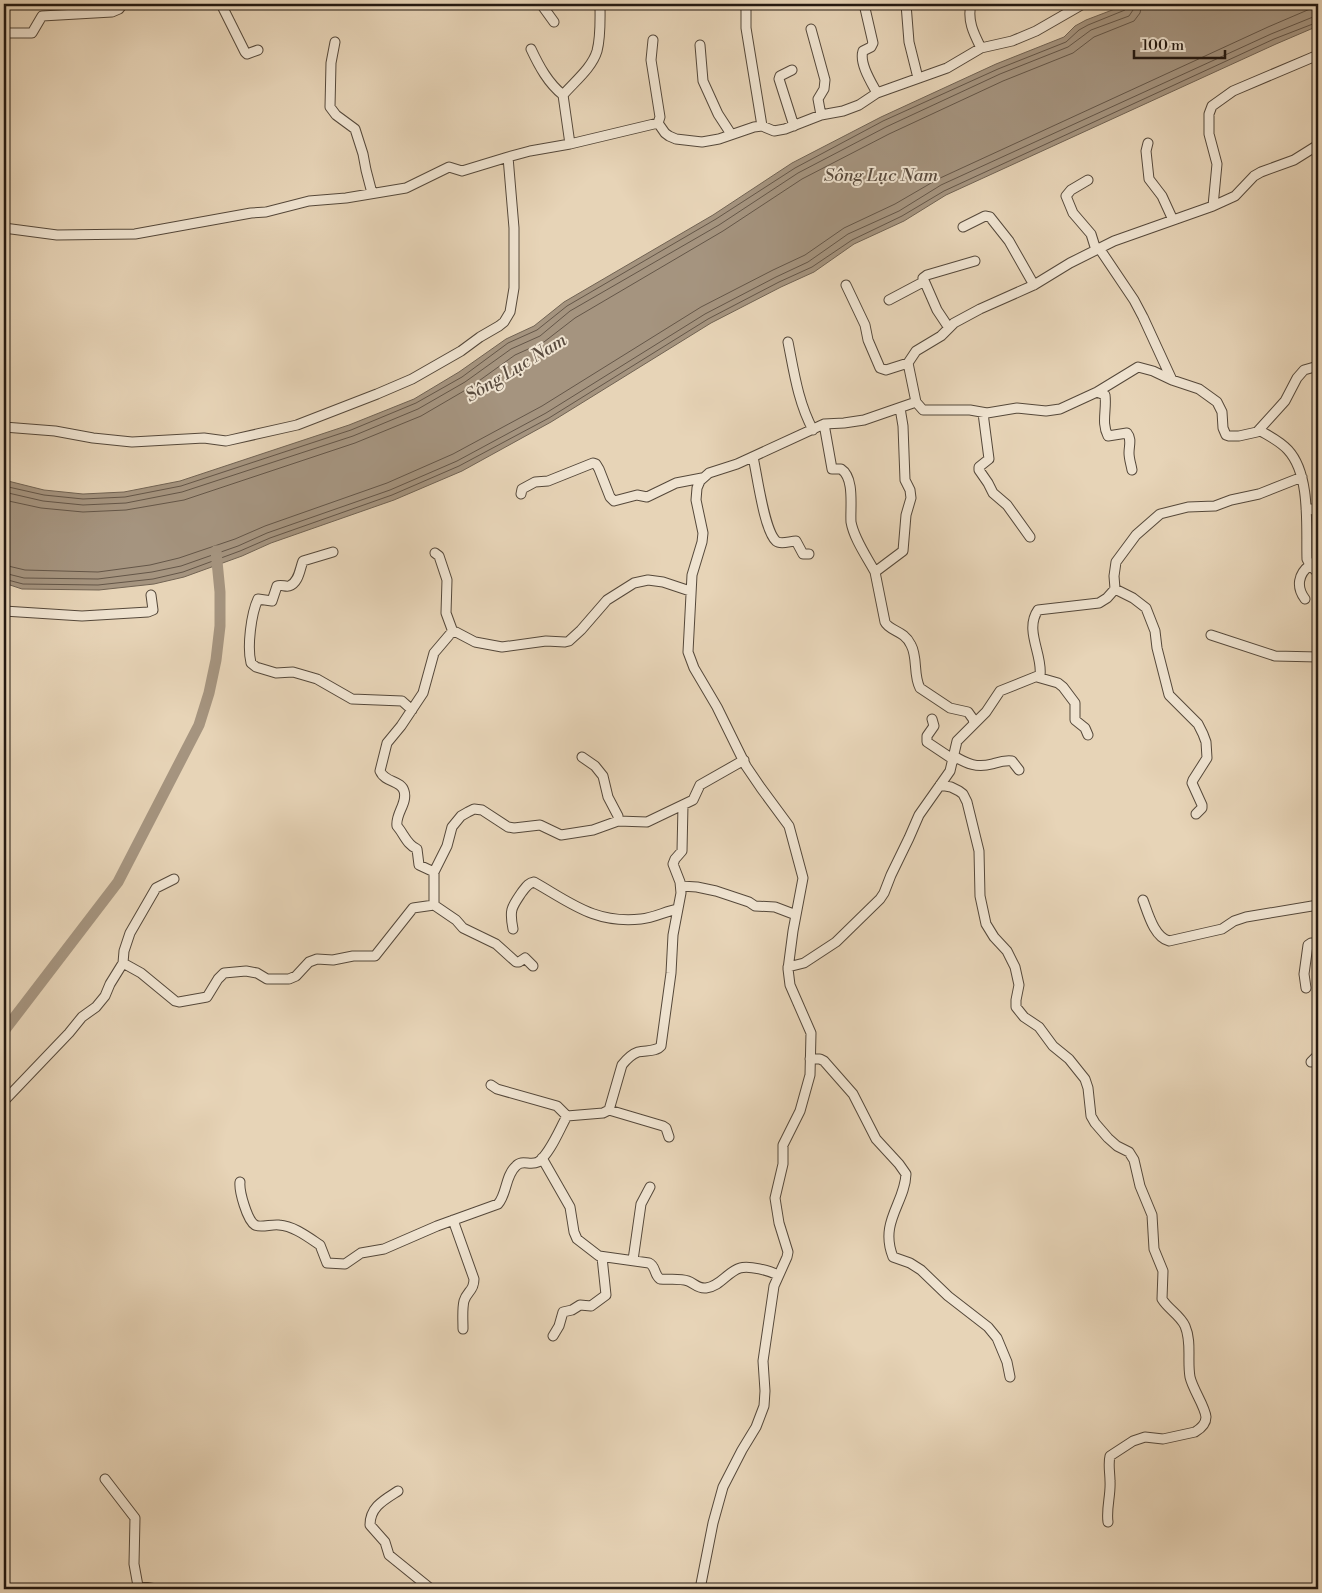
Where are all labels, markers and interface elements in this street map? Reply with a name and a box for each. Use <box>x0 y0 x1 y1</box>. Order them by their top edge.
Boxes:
scale bar <box>1134 28 1226 60</box>
text: 100 m <box>1142 36 1184 55</box>
water label: Sông Lục Nam <box>824 164 939 187</box>
water label: Sông Lục Nam <box>461 329 571 407</box>

